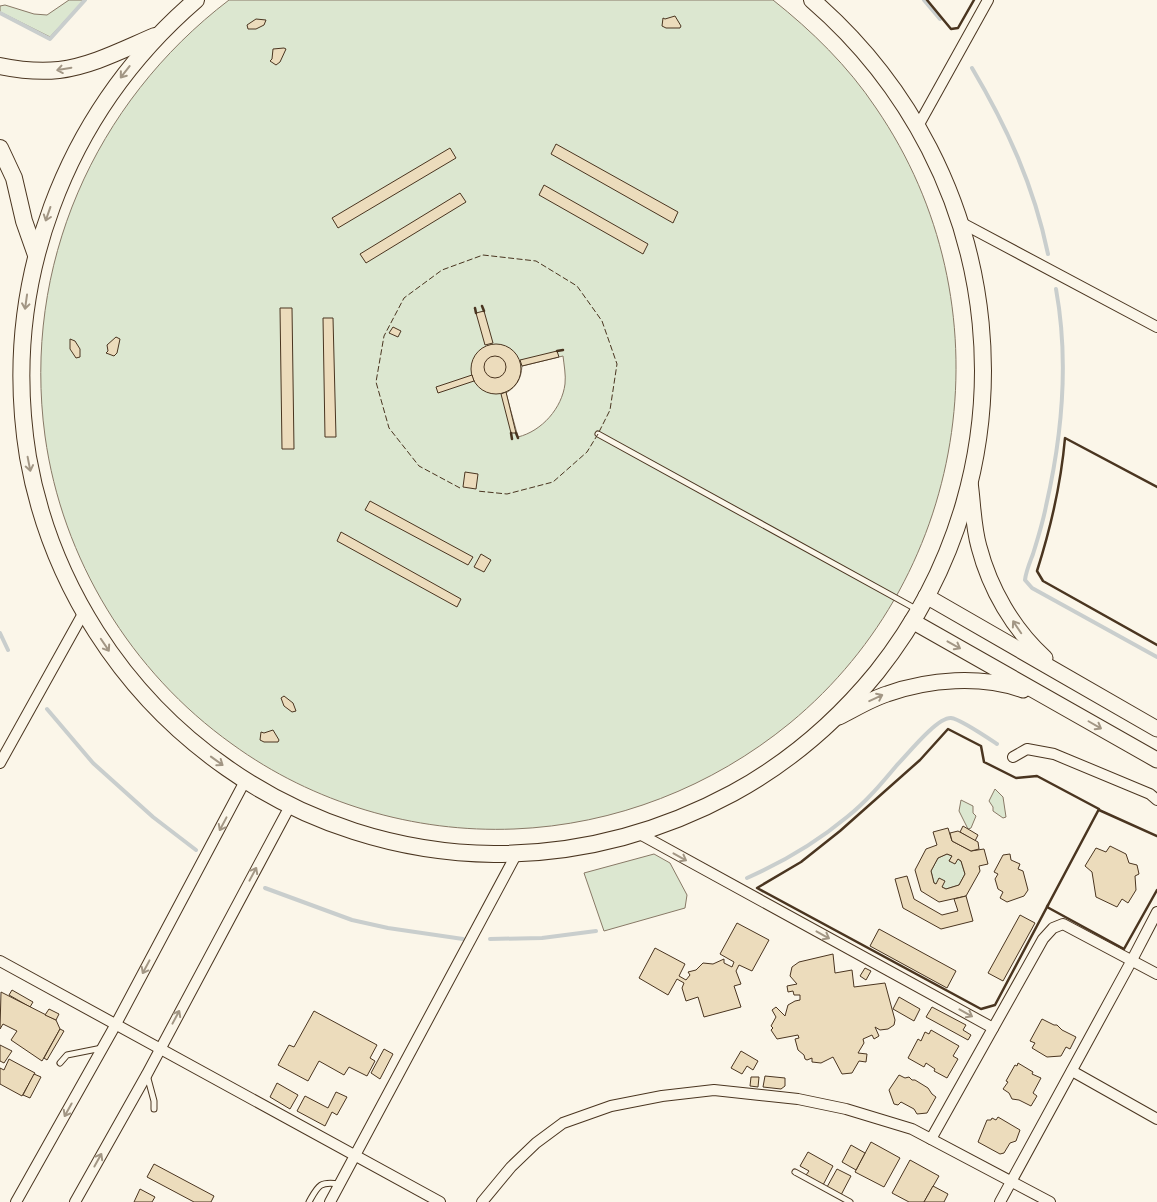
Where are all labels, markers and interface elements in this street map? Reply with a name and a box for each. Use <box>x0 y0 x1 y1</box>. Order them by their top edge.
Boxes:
one-way arrow <box>57 64 73 74</box>
one-way arrow <box>120 66 131 79</box>
one-way arrow <box>43 206 52 222</box>
one-way arrow <box>21 294 31 310</box>
one-way arrow <box>25 456 35 472</box>
one-way arrow <box>1012 620 1022 634</box>
one-way arrow <box>100 638 110 652</box>
one-way arrow <box>947 640 962 650</box>
one-way arrow <box>868 693 883 703</box>
one-way arrow <box>1088 720 1102 730</box>
one-way arrow <box>210 756 223 767</box>
one-way arrow <box>217 816 227 831</box>
one-way arrow <box>673 852 687 862</box>
one-way arrow <box>249 867 259 882</box>
one-way arrow <box>815 930 830 940</box>
one-way arrow <box>141 960 151 975</box>
one-way arrow <box>958 1008 973 1018</box>
one-way arrow <box>172 1010 182 1025</box>
one-way arrow <box>62 1102 72 1116</box>
one-way arrow <box>94 1153 104 1167</box>

